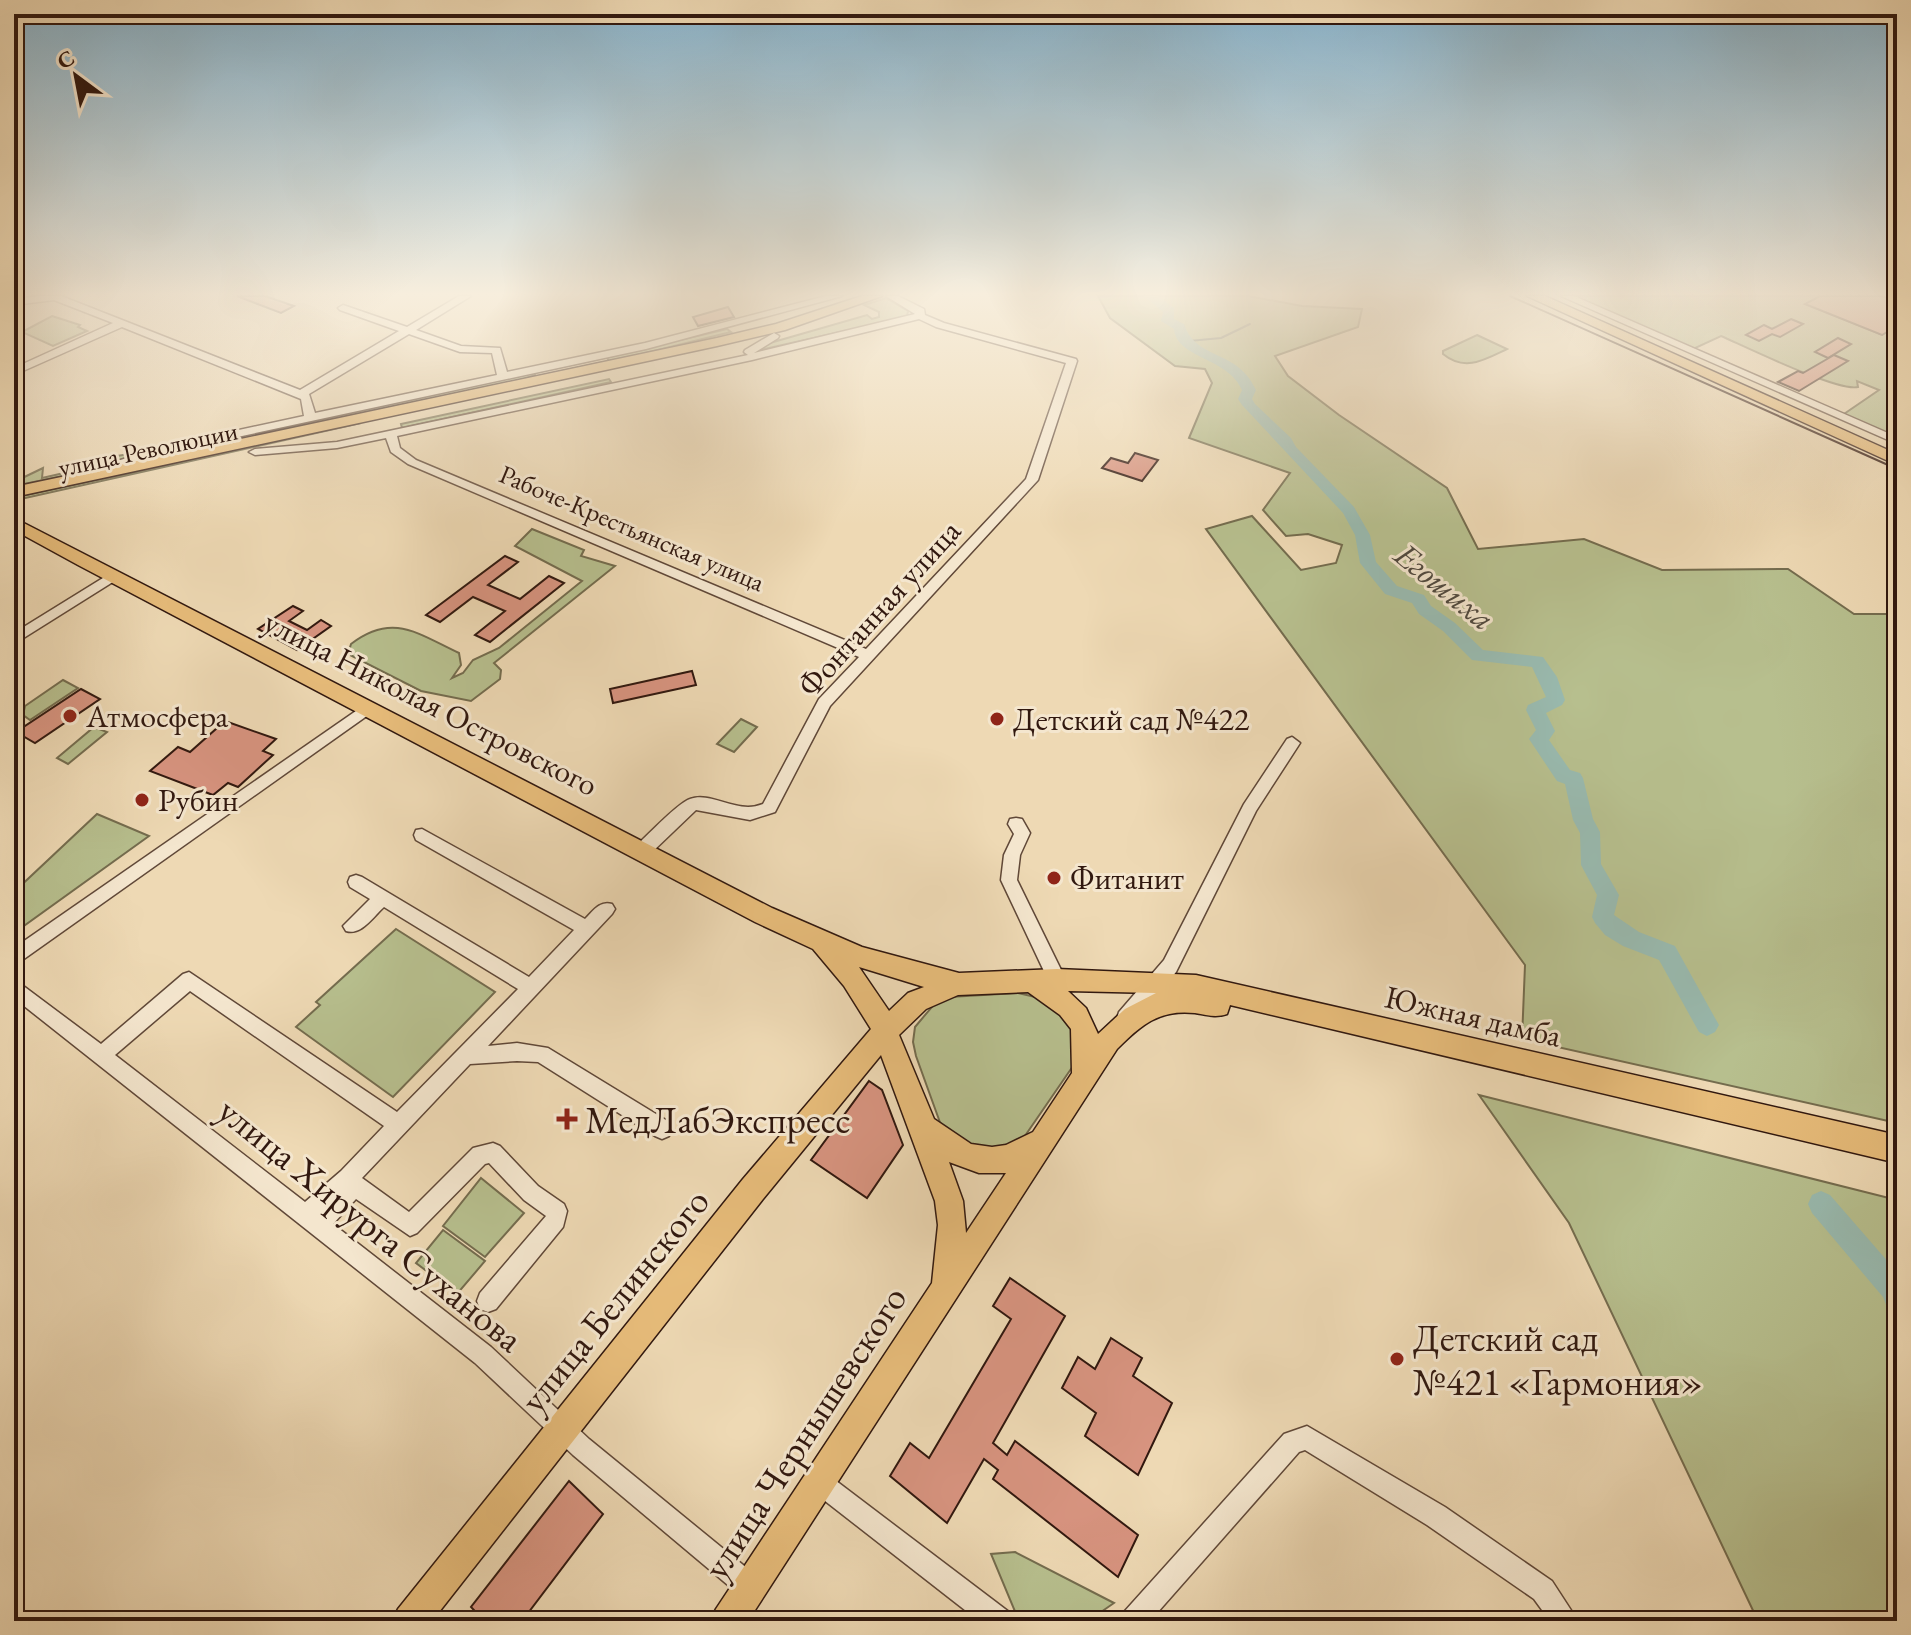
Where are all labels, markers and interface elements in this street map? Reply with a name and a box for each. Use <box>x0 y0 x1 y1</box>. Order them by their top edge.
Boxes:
north arrow <box>36 36 116 116</box>
text: С <box>51 43 80 76</box>
street label: улица Революции <box>55 413 241 485</box>
street label: Рабоче-Крестьянская улица <box>494 457 770 600</box>
street label: Фонтанная улица <box>788 510 970 705</box>
water label: Егошиха <box>1384 531 1504 640</box>
street label: улица Николая Островского <box>257 600 605 806</box>
place label: Атмосфера <box>85 695 229 737</box>
place label: Детский сад №422 <box>1013 698 1250 740</box>
marker: Атмосфера <box>61 707 79 725</box>
marker: Детский сад №422 <box>988 710 1006 728</box>
place label: Рубин <box>158 779 238 821</box>
marker: Рубин <box>133 791 151 809</box>
place label: Фитанит <box>1070 857 1184 899</box>
marker: Фитанит <box>1045 869 1063 887</box>
street label: Южная дамба <box>1381 975 1566 1057</box>
street label: улица Хирурга Суханова <box>208 1086 534 1363</box>
place label: МедЛабЭкспресс <box>585 1095 851 1144</box>
marker: МедЛабЭкспресс <box>556 1108 578 1130</box>
street label: улица Белинского <box>508 1178 720 1422</box>
street label: улица Чернышевского <box>691 1276 917 1588</box>
place label: Детский сад №421 «Гармония» <box>1413 1313 1703 1406</box>
marker: Детский сад №421 «Гармония» <box>1388 1350 1406 1368</box>

